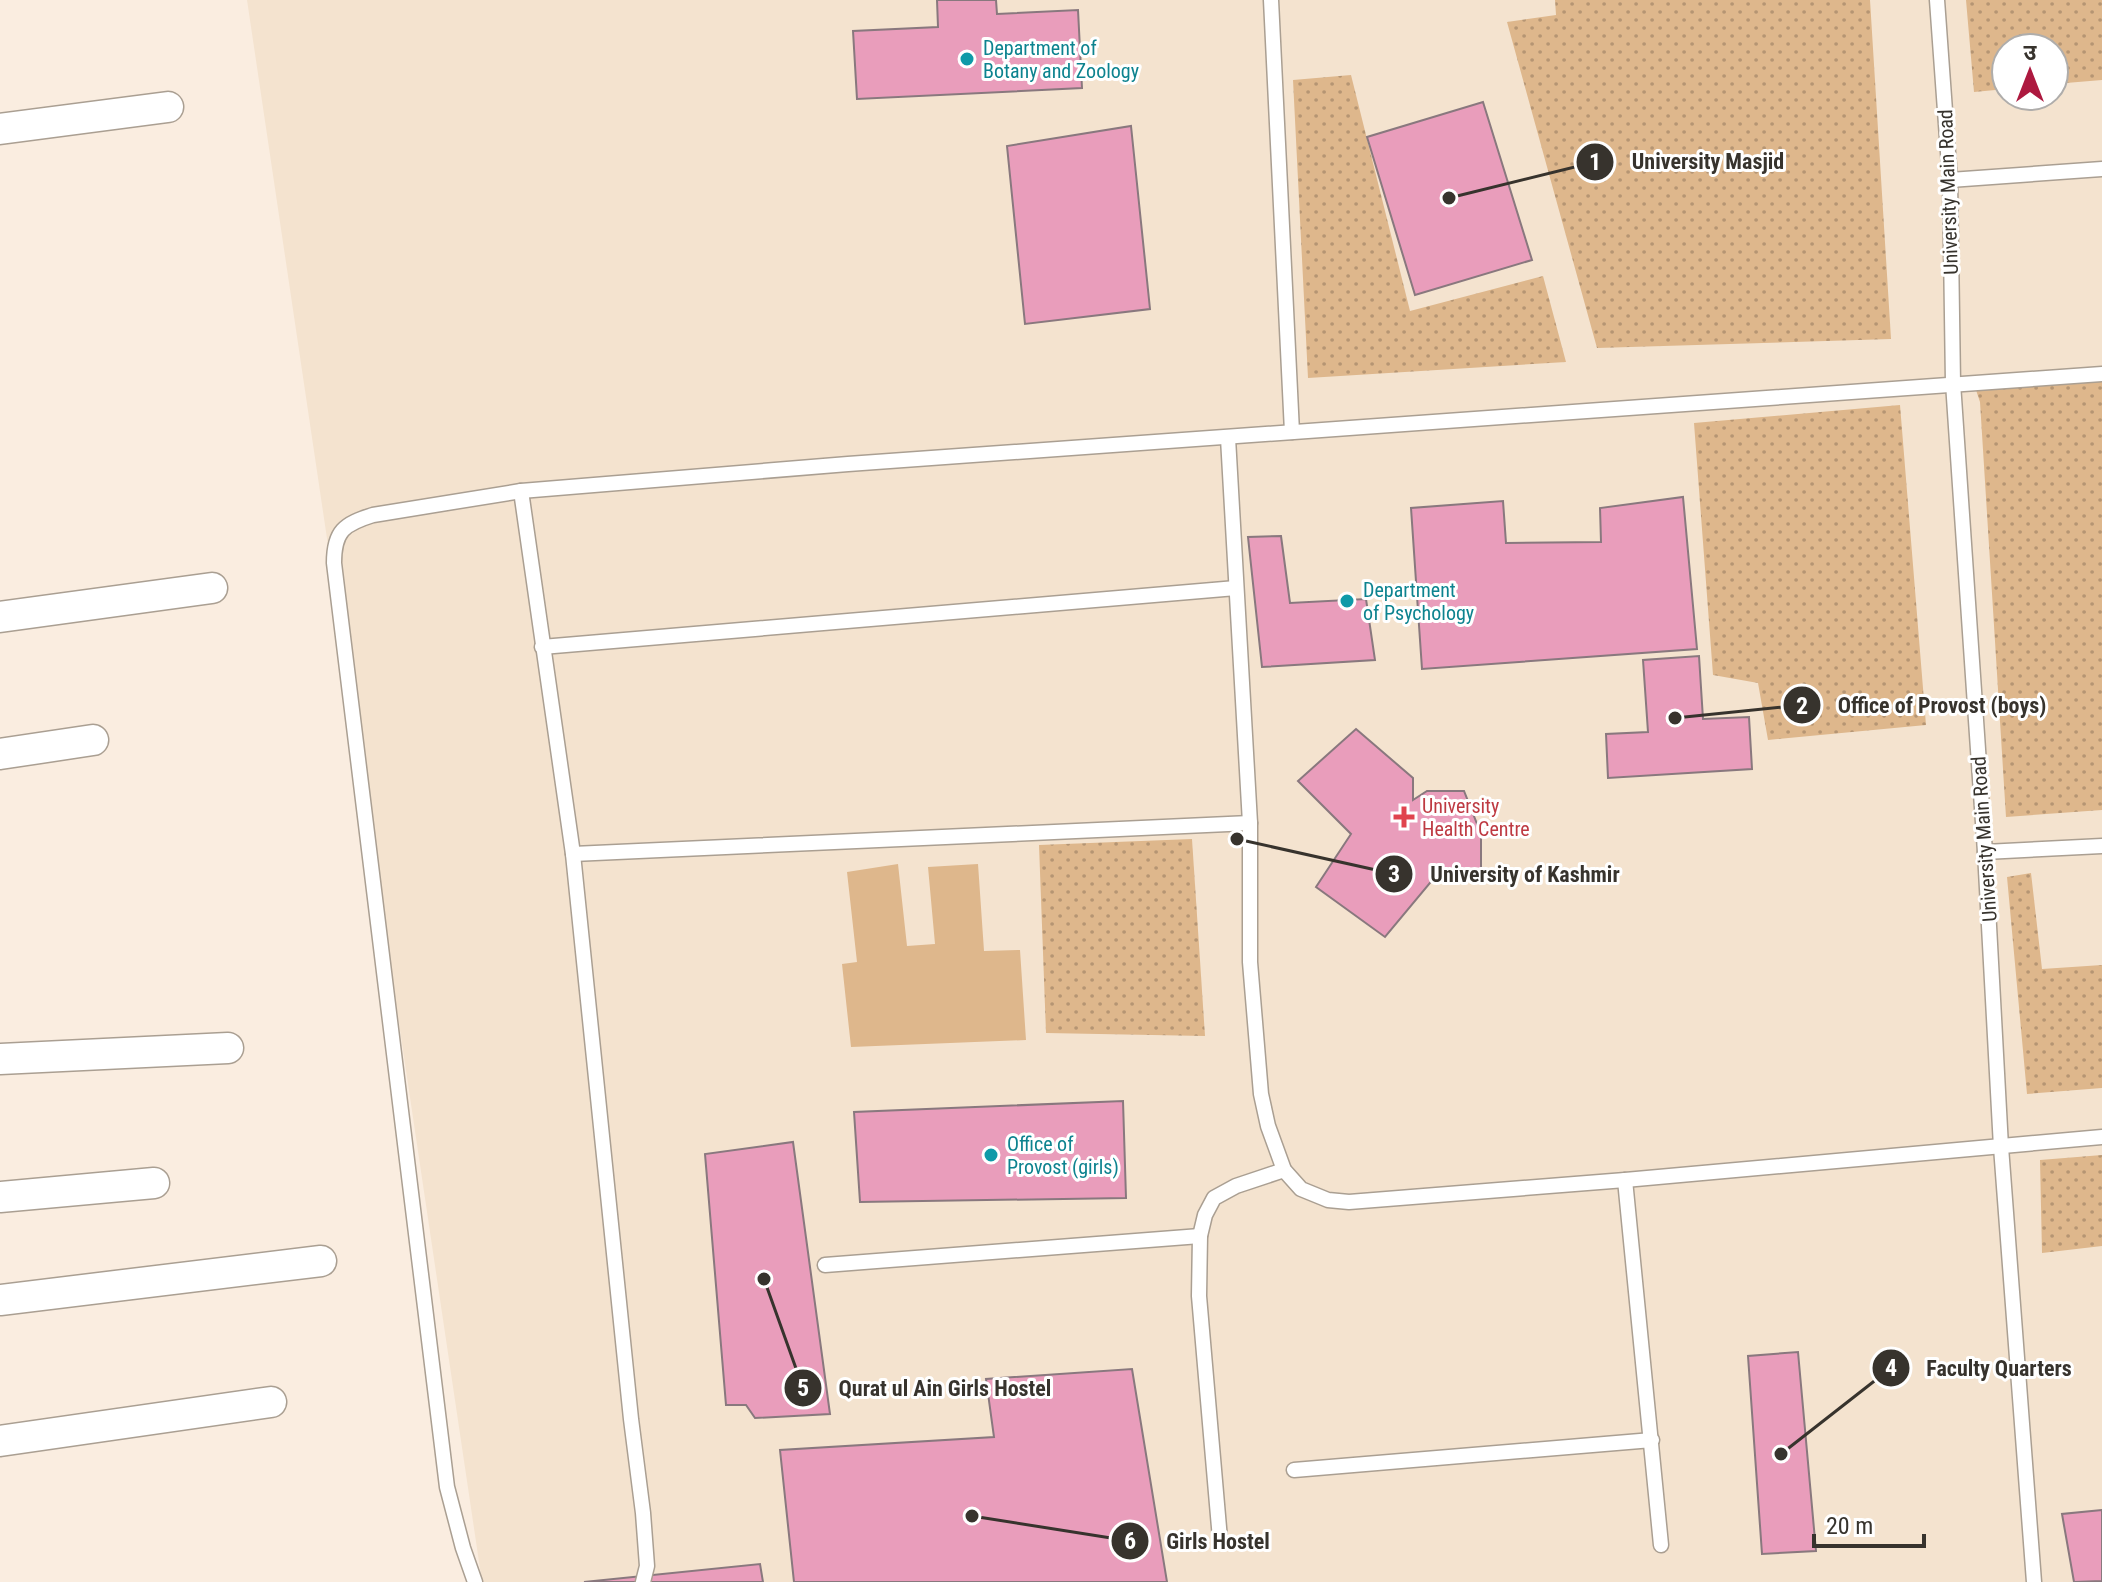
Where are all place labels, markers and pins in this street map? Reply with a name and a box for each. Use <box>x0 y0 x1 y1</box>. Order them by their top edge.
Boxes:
place label: Department of Botany and Zoology <box>983 36 1139 83</box>
marker: Department of Botany and Zoology <box>958 50 976 68</box>
callout: University Masjid <box>1575 139 1800 185</box>
place label: Department of Psychology <box>1363 578 1474 625</box>
marker: Department of Psychology <box>1338 592 1356 610</box>
callout: Office of Provost (boys) <box>1782 682 2063 728</box>
place label: University Health Centre <box>1422 794 1530 841</box>
marker: University Health Centre <box>1393 806 1415 828</box>
callout: University of Kashmir <box>1374 851 1635 897</box>
place label: Office of Provost (girls) <box>1007 1132 1119 1179</box>
marker: Office of Provost (girls) <box>982 1146 1000 1164</box>
callout: Faculty Quarters <box>1871 1345 2088 1391</box>
callout: Qurat ul Ain Girls Hostel <box>783 1365 1067 1411</box>
callout: Girls Hostel <box>1110 1518 1286 1564</box>

